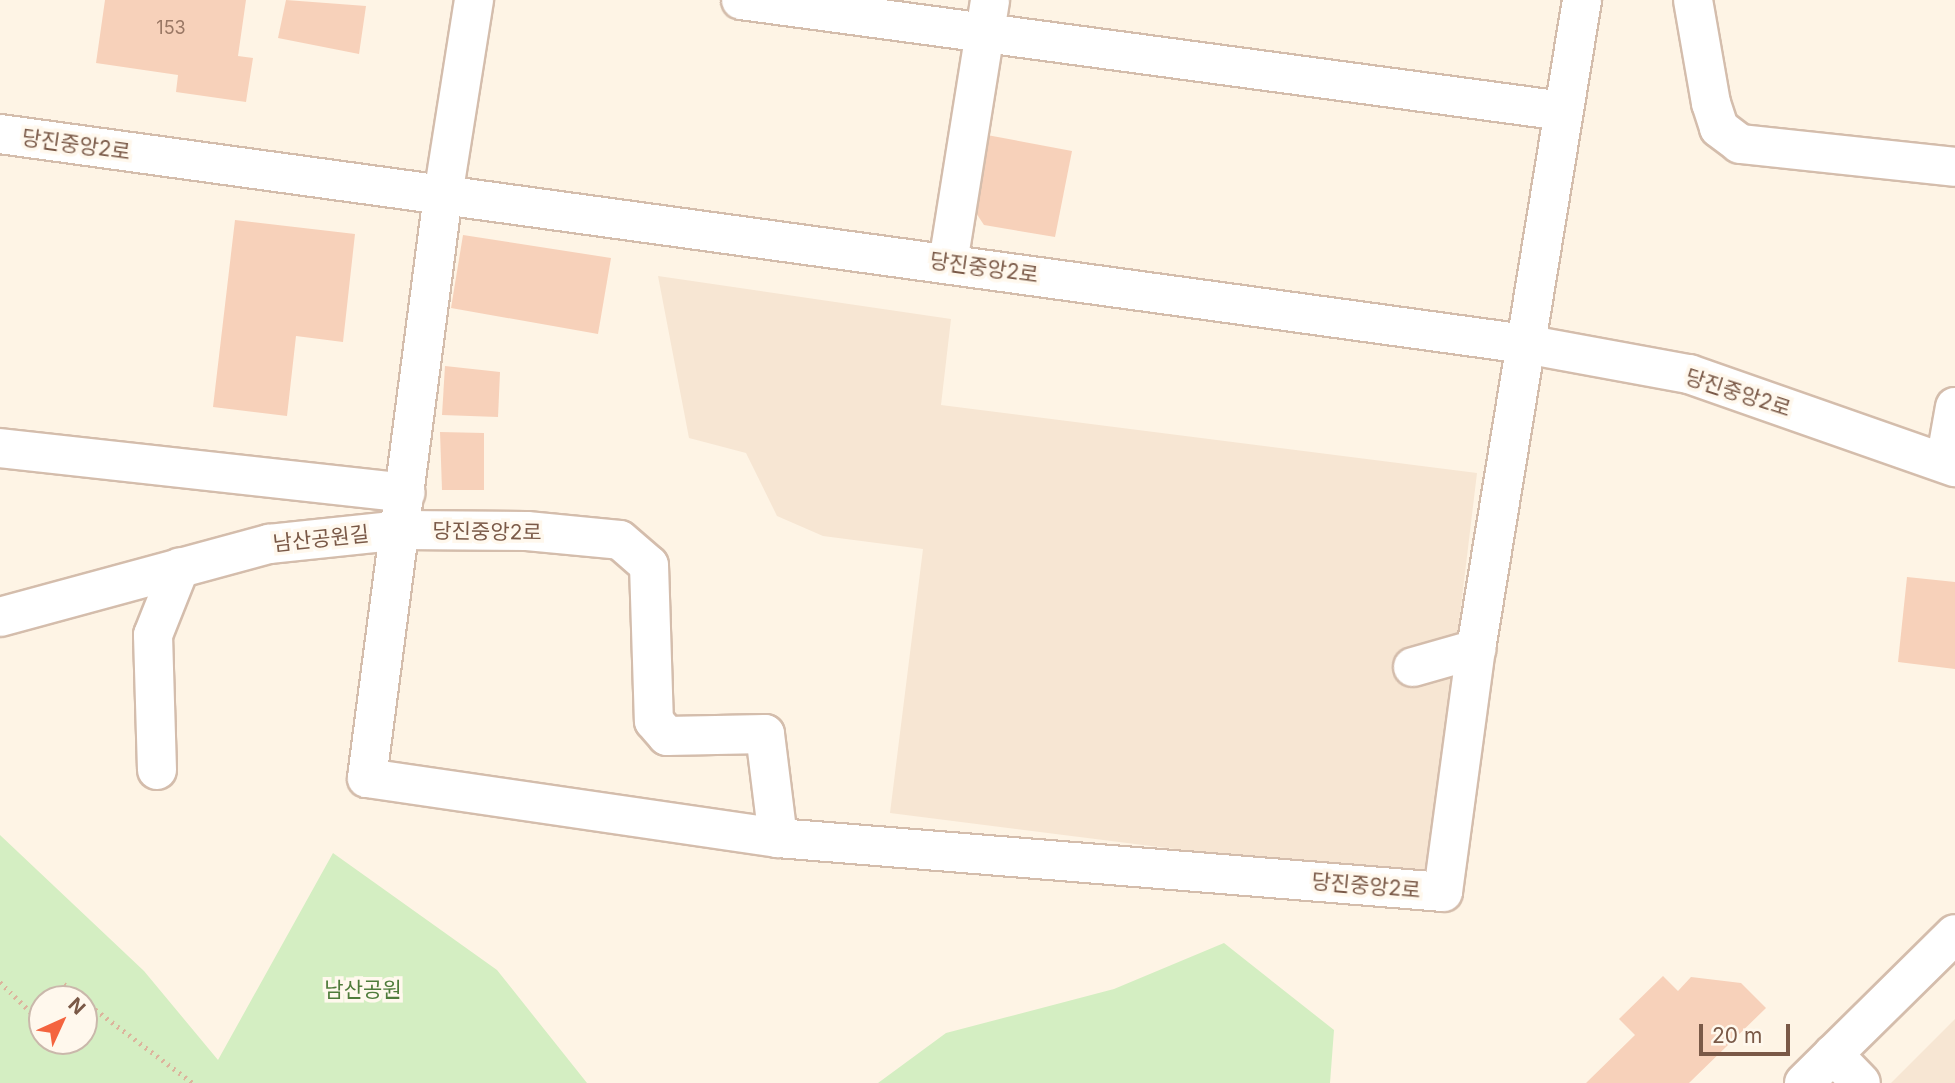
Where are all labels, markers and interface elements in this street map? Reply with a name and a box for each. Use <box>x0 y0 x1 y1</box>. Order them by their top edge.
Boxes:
house number: 153 <box>156 17 186 39</box>
street label: 당진중앙2로 <box>20 125 132 165</box>
street label: 당진중앙2로 <box>928 248 1040 288</box>
street label: 당진중앙2로 <box>1682 364 1794 422</box>
street label: 당진중앙2로 <box>432 518 542 546</box>
street label: 남산공원길 <box>272 521 370 557</box>
street label: 당진중앙2로 <box>1310 869 1422 903</box>
park label: 남산공원 <box>324 977 402 1003</box>
north arrow <box>28 985 98 1055</box>
text: N <box>64 993 90 1019</box>
scale bar <box>1703 1010 1794 1054</box>
text: 20 m <box>1712 1023 1762 1048</box>

